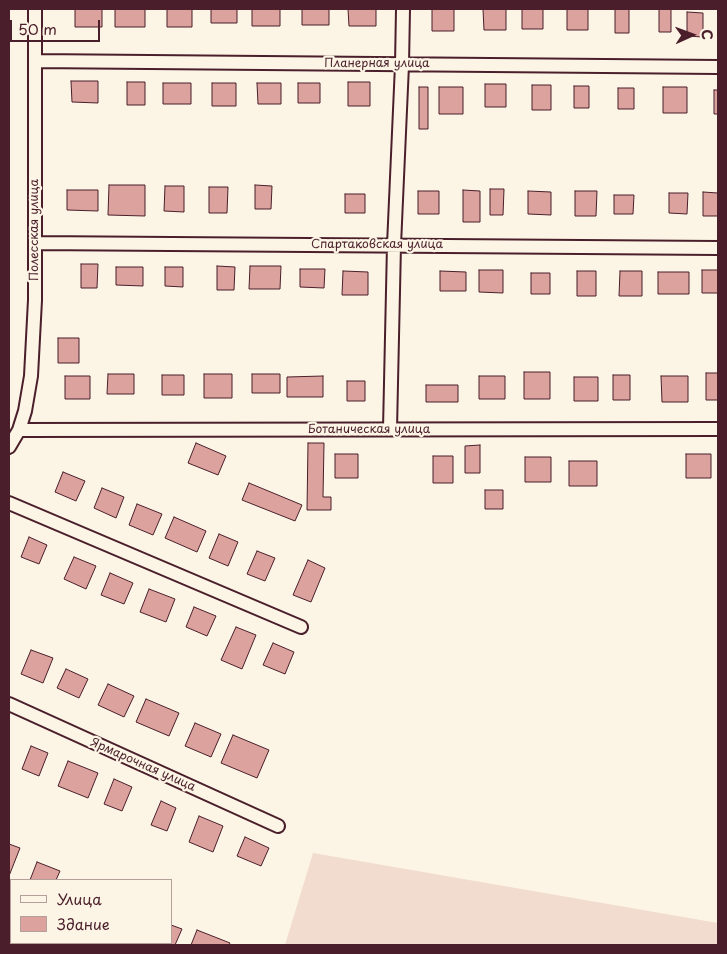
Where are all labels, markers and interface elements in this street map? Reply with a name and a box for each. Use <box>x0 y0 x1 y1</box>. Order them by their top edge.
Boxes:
scale bar <box>12 10 102 42</box>
north arrow <box>667 10 717 60</box>
text: 50 m <box>18 17 57 40</box>
text: С <box>697 29 718 40</box>
street label: Планерная улица <box>324 57 430 71</box>
street label: Полесская улица <box>28 179 42 281</box>
street label: Спартаковская улица <box>311 238 443 252</box>
street label: Ботаническая улица <box>308 423 430 437</box>
street label: Ярмарочная улица <box>88 735 198 795</box>
legend <box>10 879 172 944</box>
text: Улица <box>57 887 102 910</box>
text: Здание <box>57 912 110 935</box>

